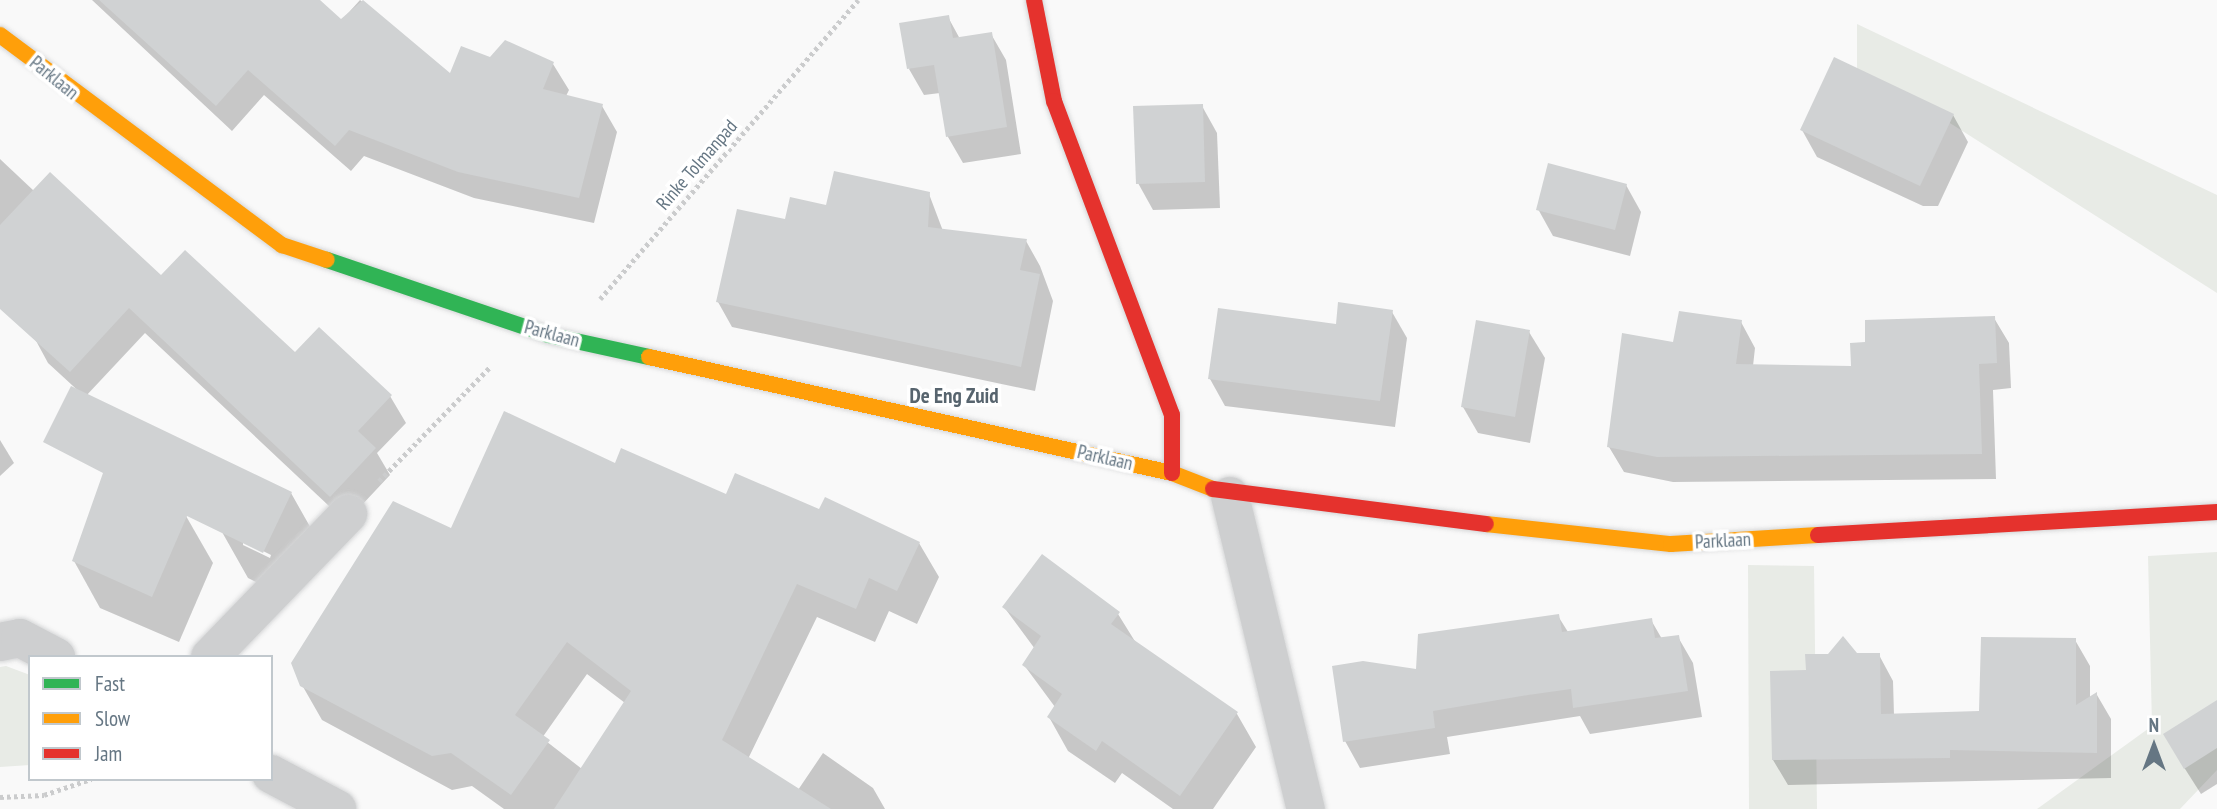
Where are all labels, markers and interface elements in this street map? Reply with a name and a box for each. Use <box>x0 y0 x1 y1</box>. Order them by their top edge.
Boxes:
street label: Parklaan <box>25 51 83 105</box>
street label: Rinke Tolmanpad <box>652 115 742 215</box>
street label: Parklaan <box>522 316 582 352</box>
district label: De Eng Zuid <box>909 383 999 409</box>
street label: Parklaan <box>1075 441 1135 475</box>
street label: Parklaan <box>1694 528 1752 554</box>
legend <box>28 655 273 781</box>
text: Fast <box>95 670 125 697</box>
text: Slow <box>95 705 130 732</box>
north arrow <box>2119 711 2189 781</box>
text: N <box>2149 713 2159 737</box>
text: Jam <box>95 740 122 767</box>

